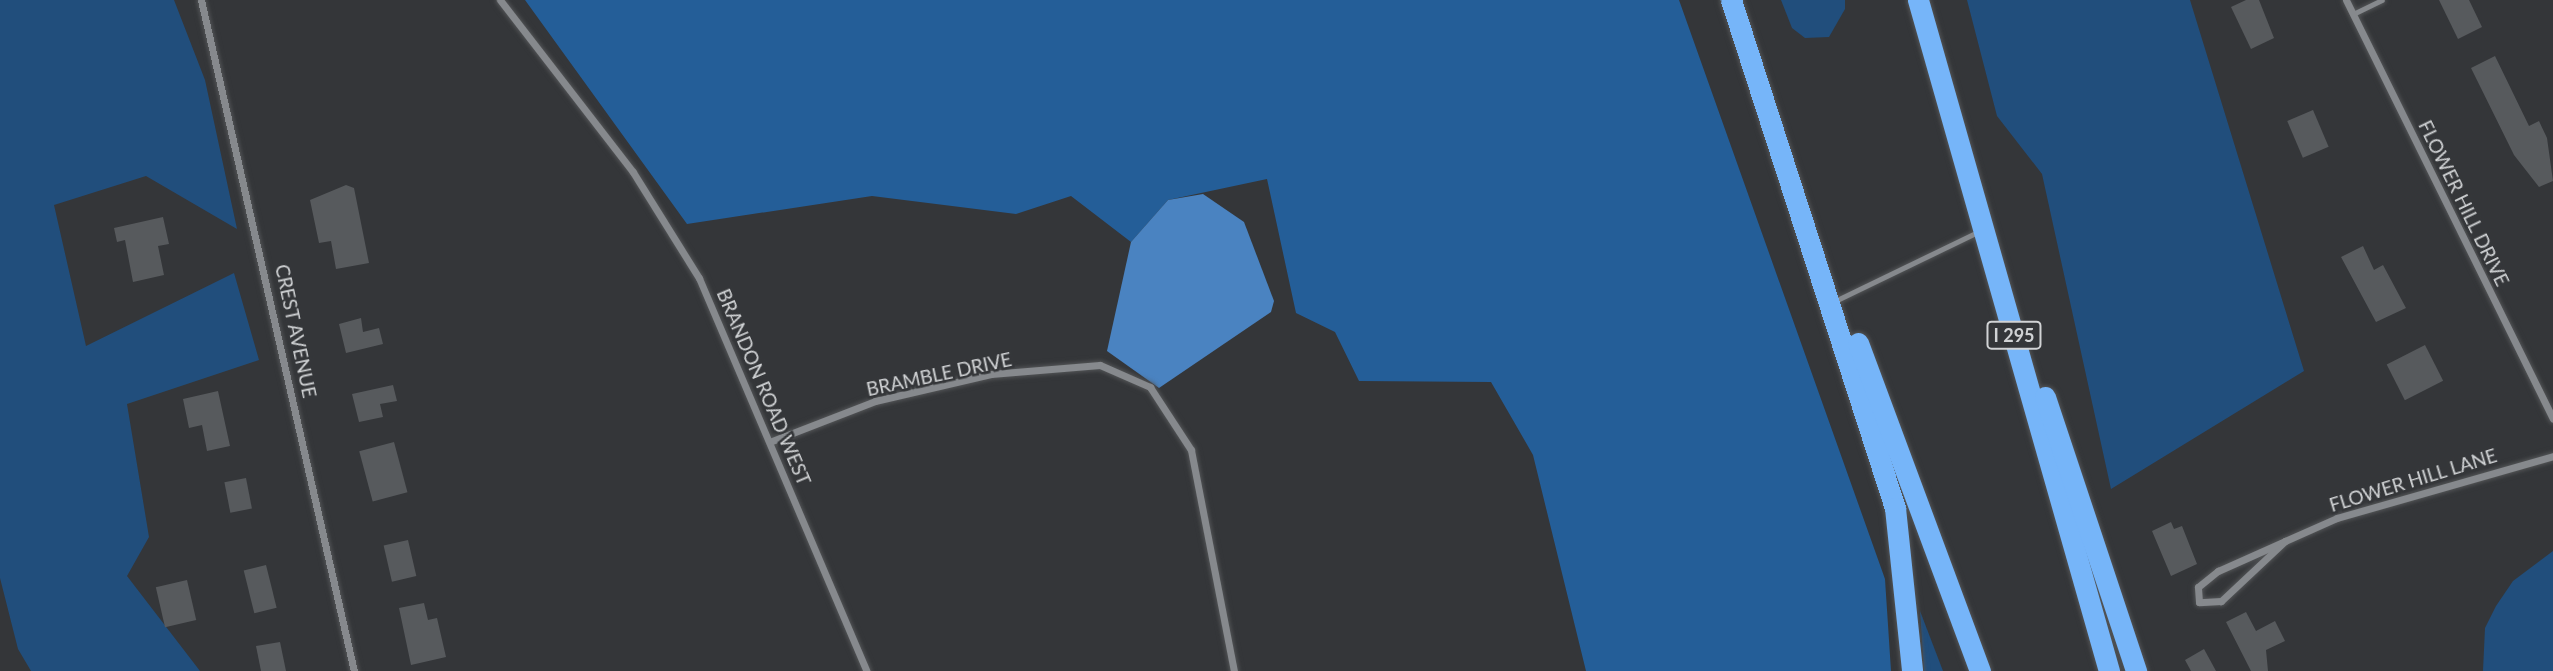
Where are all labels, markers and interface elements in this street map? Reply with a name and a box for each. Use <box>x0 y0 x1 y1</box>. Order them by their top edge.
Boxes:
street label: FLOWER HILL DRIVE <box>2414 116 2514 290</box>
street label: CREST AVENUE <box>271 262 321 400</box>
street label: BRANDON ROAD WEST <box>712 285 816 489</box>
road number: I 295 <box>1986 320 2042 349</box>
street label: BRAMBLE DRIVE <box>864 347 1014 401</box>
street label: FLOWER HILL LANE <box>2326 444 2500 516</box>

